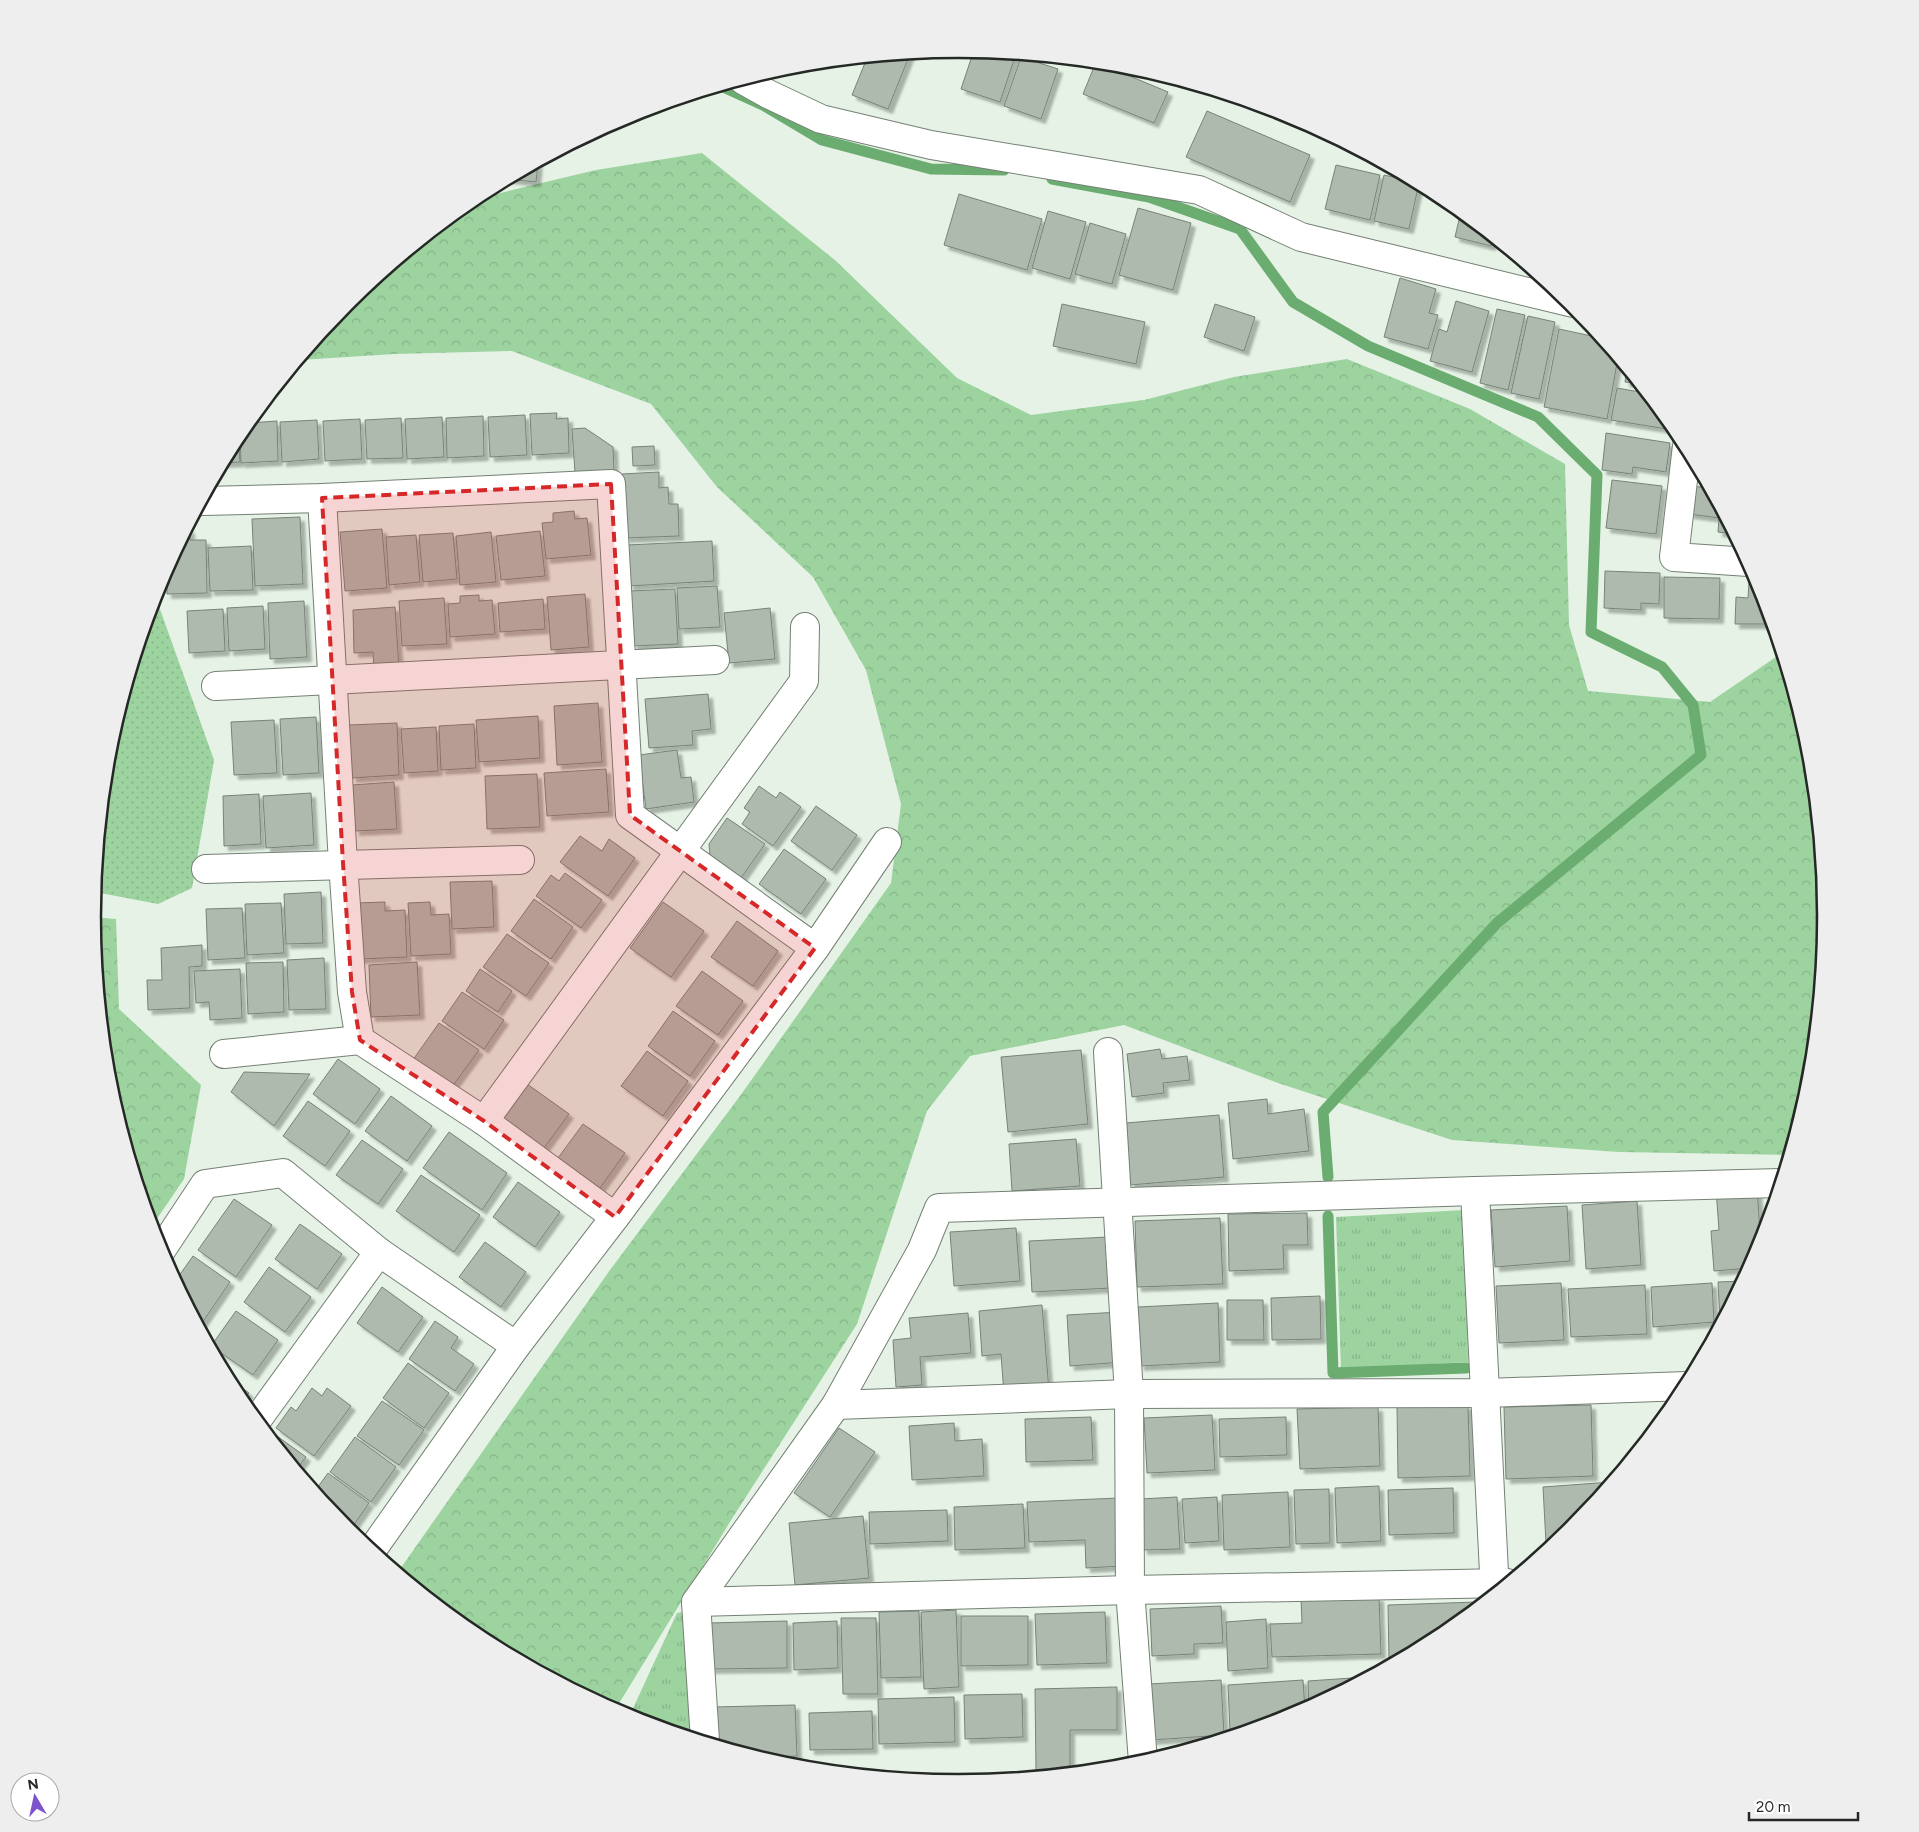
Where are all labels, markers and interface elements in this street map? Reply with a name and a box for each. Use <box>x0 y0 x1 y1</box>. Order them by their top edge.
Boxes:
north arrow <box>10 1772 60 1822</box>
text: N <box>26 1775 40 1794</box>
scale bar <box>1749 1790 1858 1822</box>
text: 20 m <box>1756 1798 1790 1816</box>

